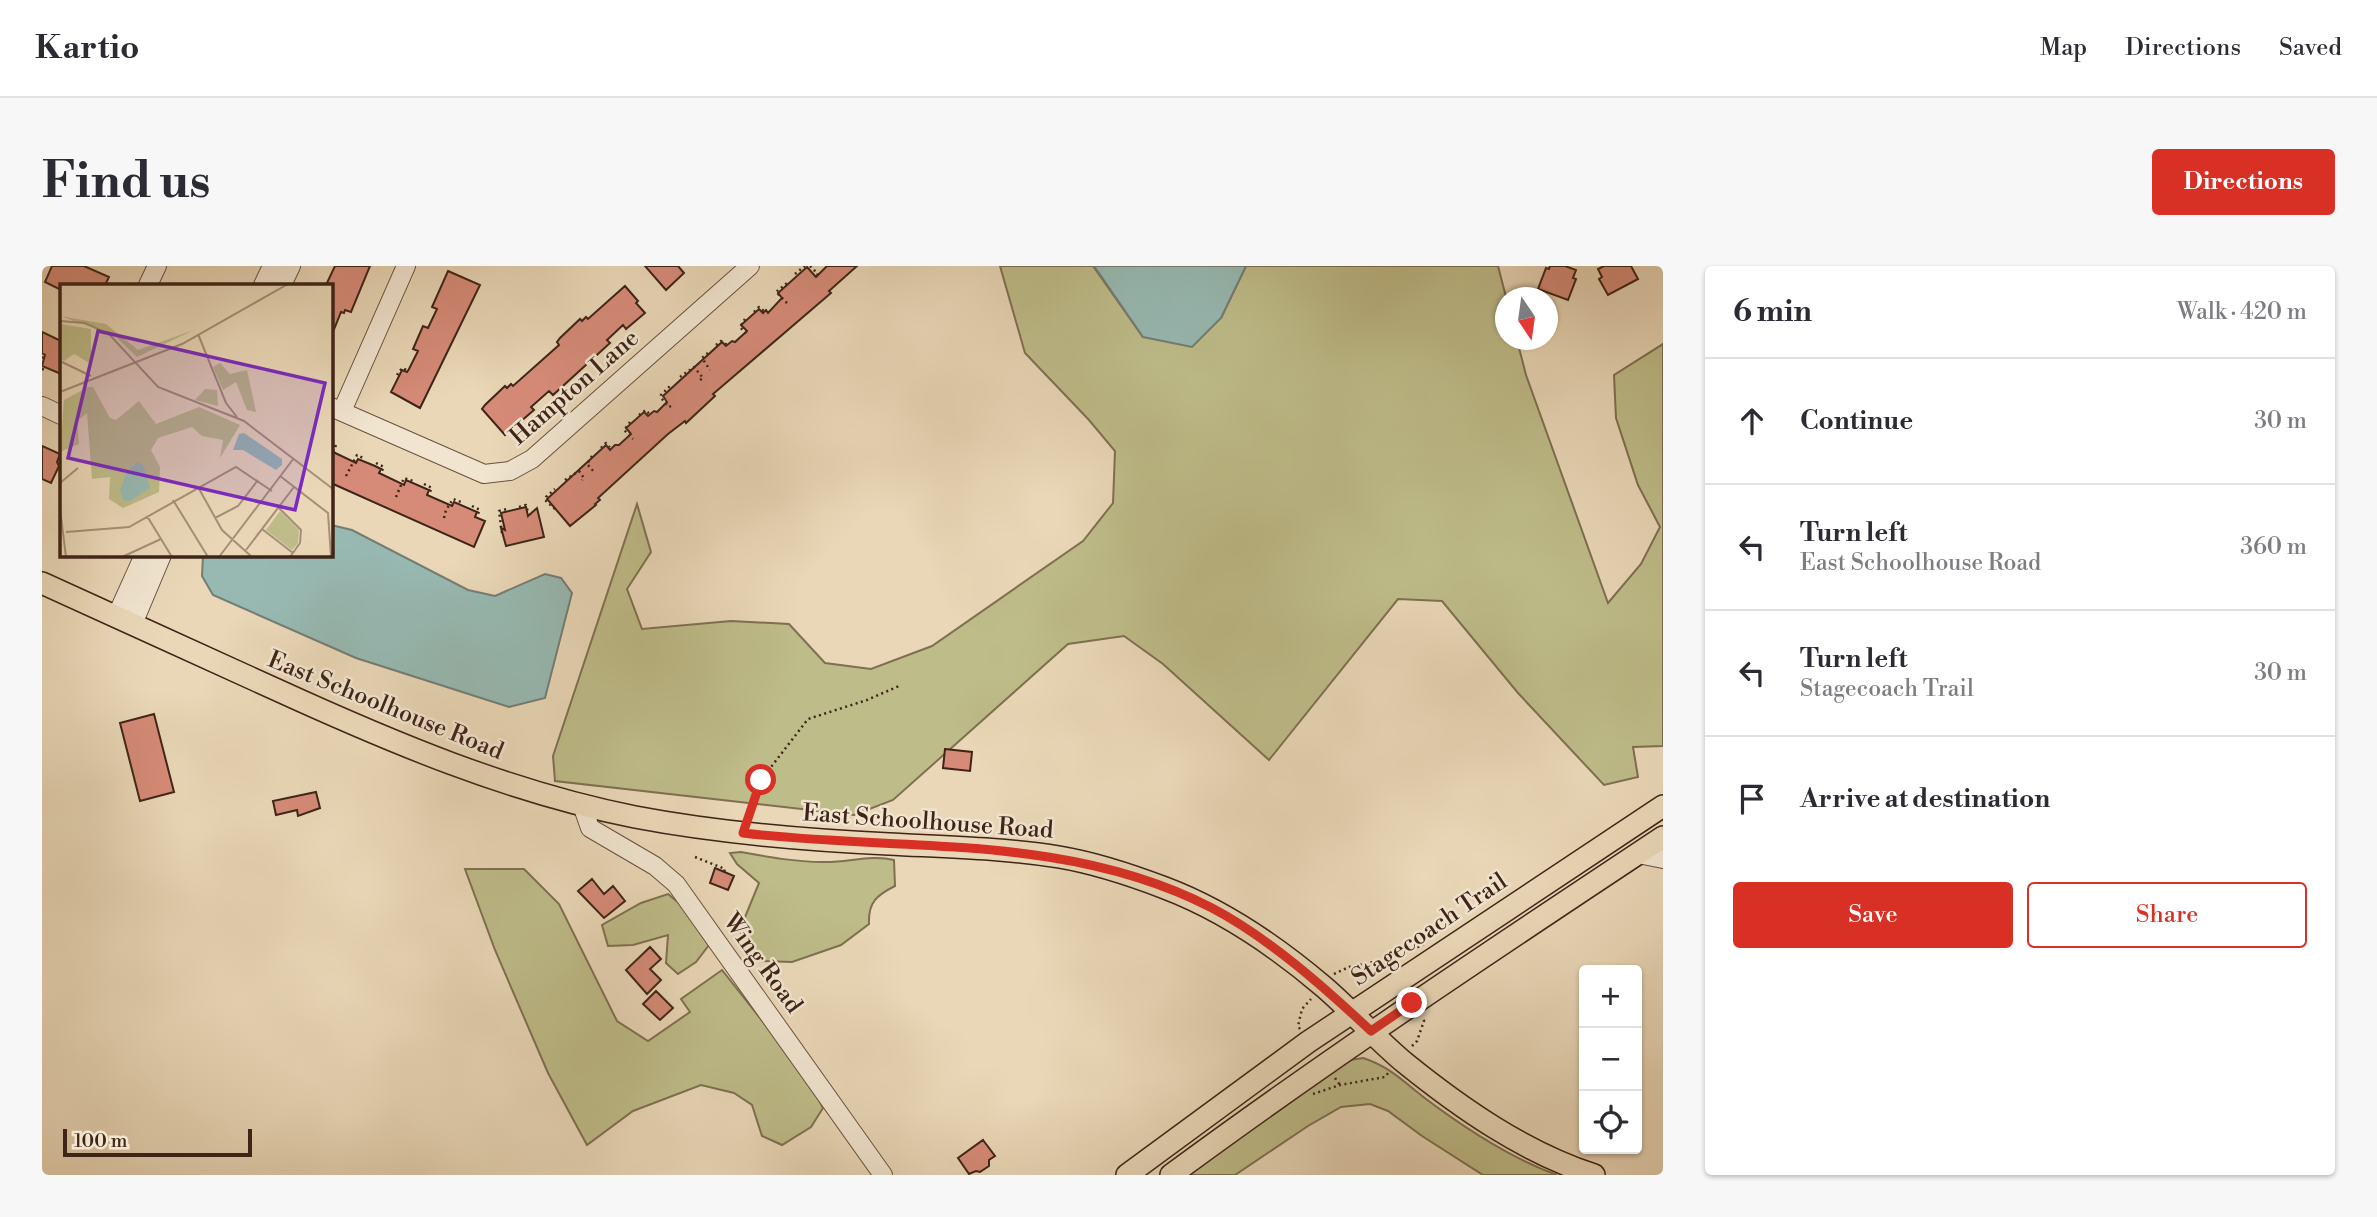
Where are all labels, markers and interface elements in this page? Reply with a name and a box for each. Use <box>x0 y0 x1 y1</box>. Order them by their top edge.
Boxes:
text: Kartio <box>35 28 139 69</box>
text: Map <box>2040 33 2087 63</box>
text: Directions <box>2125 33 2241 63</box>
text: Saved <box>2279 33 2342 63</box>
button: Directions <box>2152 149 2335 215</box>
text: Find us <box>42 152 211 213</box>
inset map <box>60 284 332 556</box>
north arrow <box>1495 287 1558 350</box>
text: 6 min <box>1733 293 1812 331</box>
text: Walk · 420 m <box>2177 298 2307 326</box>
street label: Hampton Lane <box>504 323 645 452</box>
icon: ahead <box>1733 402 1771 440</box>
text: Continue <box>1800 405 1913 437</box>
text: 30 m <box>2254 407 2307 435</box>
text: Turn left <box>1800 517 1908 549</box>
icon: left <box>1733 528 1771 566</box>
text: 360 m <box>2240 533 2307 561</box>
text: East Schoolhouse Road <box>1800 549 2041 577</box>
text: Turn left <box>1800 643 1908 675</box>
street label: East Schoolhouse Road <box>263 645 508 767</box>
icon: left <box>1733 654 1771 692</box>
text: 30 m <box>2254 659 2307 687</box>
text: Stagecoach Trail <box>1800 675 1974 703</box>
route start <box>745 764 776 795</box>
icon: arrive <box>1733 780 1771 818</box>
text: Arrive at destination <box>1800 783 2050 815</box>
street label: East Schoolhouse Road <box>801 798 1055 846</box>
street label: Stagecoach Trail <box>1346 867 1513 993</box>
button: Save <box>1733 882 2013 948</box>
button: Share <box>2027 882 2307 948</box>
street label: Wing Road <box>715 907 809 1020</box>
map controls <box>1579 965 1642 1154</box>
button: + <box>1579 965 1642 1028</box>
route end <box>1396 987 1427 1018</box>
button: − <box>1579 1028 1642 1091</box>
button: locate <box>1579 1091 1642 1154</box>
scale bar <box>63 1126 252 1158</box>
text: 100 m <box>74 1129 127 1153</box>

